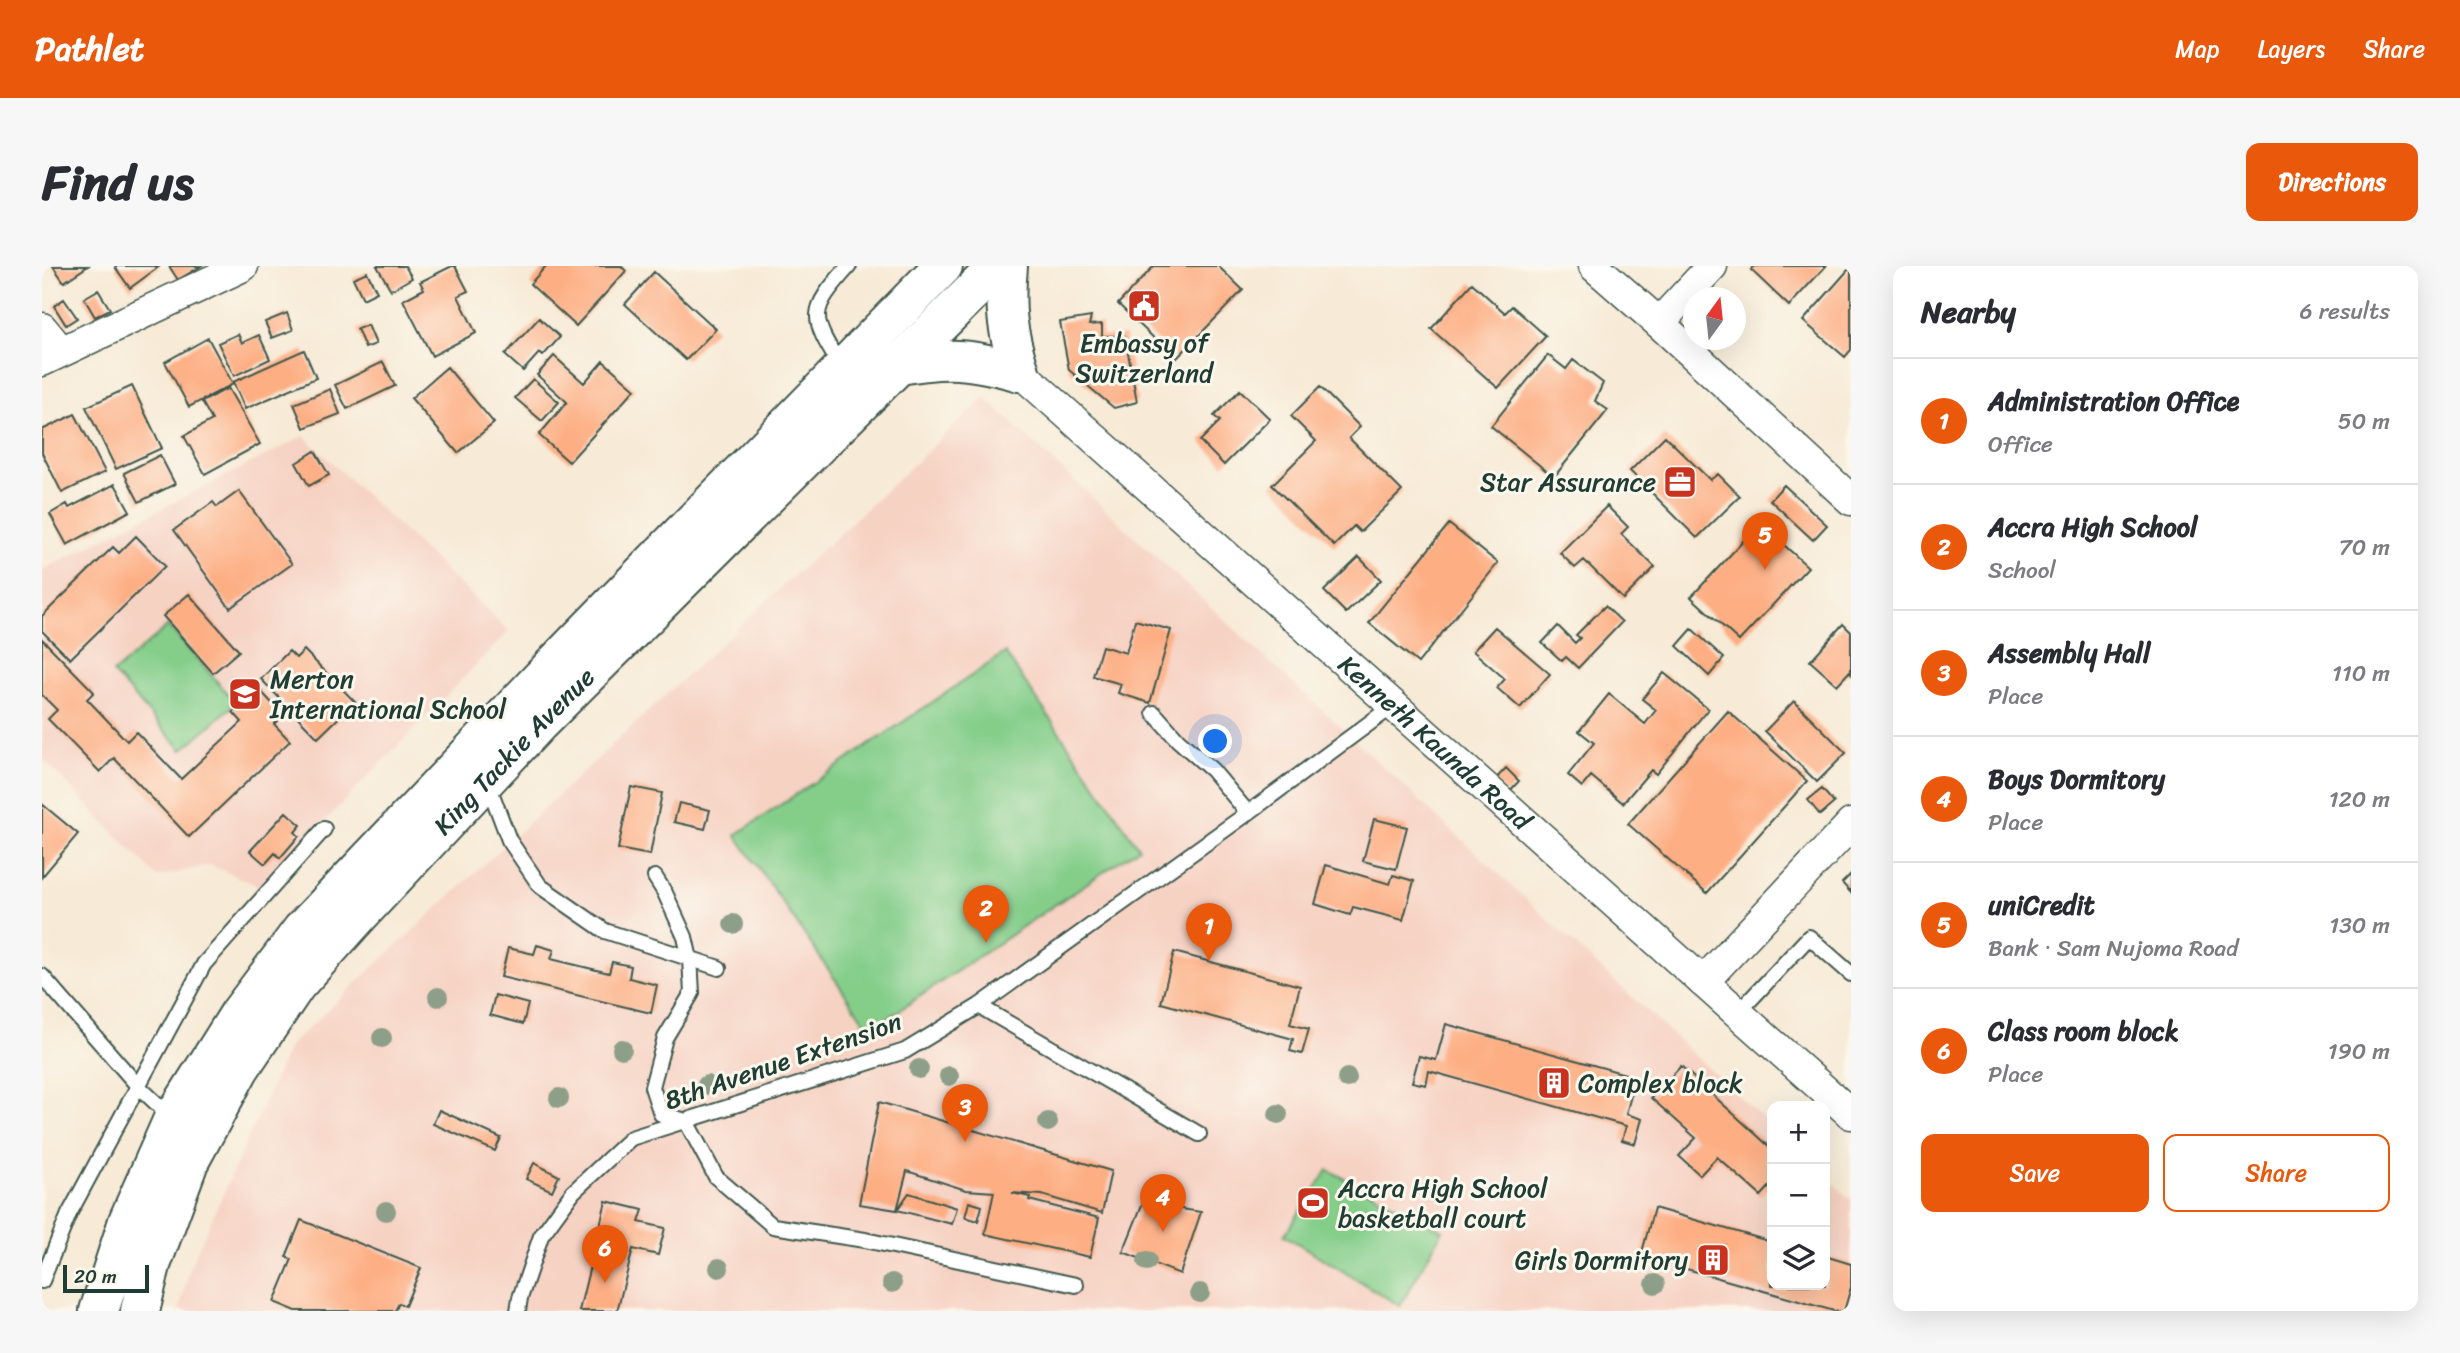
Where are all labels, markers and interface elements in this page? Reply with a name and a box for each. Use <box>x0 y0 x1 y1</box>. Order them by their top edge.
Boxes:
text: Pathlet <box>35 20 144 78</box>
text: Map <box>2175 28 2220 70</box>
text: Layers <box>2258 28 2325 70</box>
text: Share <box>2363 28 2425 70</box>
text: Find us <box>42 139 194 226</box>
button: Directions <box>2246 143 2418 221</box>
text: Nearby <box>1921 285 2016 339</box>
public building icon: Embassy of Switzerland <box>1125 287 1163 325</box>
north arrow <box>1683 287 1746 350</box>
text: 6 results <box>2300 291 2390 332</box>
place label: Embassy of Switzerland <box>1075 320 1215 396</box>
text: Administration Office <box>1988 378 2239 424</box>
text: 1 <box>1939 401 1949 442</box>
text: 50 m <box>2338 401 2390 442</box>
text: Office <box>1988 424 2053 465</box>
place label: Star Assurance <box>1480 459 1656 505</box>
office icon: Star Assurance <box>1661 463 1699 501</box>
text: Accra High School <box>1988 504 2197 550</box>
pin: 5 <box>1742 512 1788 570</box>
text: 2 <box>1937 527 1951 568</box>
text: 70 m <box>2339 527 2390 568</box>
text: School <box>1988 550 2056 591</box>
text: Assembly Hall <box>1988 630 2150 676</box>
street label: Kenneth Kaunda Road <box>1327 643 1544 843</box>
text: 3 <box>1938 653 1950 694</box>
text: 110 m <box>2332 653 2390 694</box>
place label: Merton International School <box>269 656 507 732</box>
street label: King Tackie Avenue <box>422 656 606 846</box>
school or university icon: Merton International School <box>226 675 264 713</box>
text: Place <box>1988 676 2043 717</box>
your location <box>1198 724 1232 758</box>
text: Boys Dormitory <box>1988 756 2165 802</box>
text: 4 <box>1937 779 1951 820</box>
text: 120 m <box>2329 779 2390 820</box>
text: Place <box>1988 802 2043 843</box>
text: uniCredit <box>1988 882 2095 928</box>
pin: 2 <box>963 885 1009 943</box>
pin: 1 <box>1186 903 1232 961</box>
text: 5 <box>1937 905 1951 946</box>
text: 130 m <box>2329 905 2390 946</box>
text: Bank · Sam Nujoma Road <box>1988 928 2238 969</box>
street label: 8th Avenue Extension <box>658 999 908 1123</box>
text: Class room block <box>1988 1008 2179 1054</box>
text: 6 <box>1937 1031 1951 1072</box>
text: 190 m <box>2328 1031 2390 1072</box>
text: Place <box>1988 1054 2043 1095</box>
place label: Complex block <box>1578 1060 1743 1106</box>
building icon: Complex block <box>1535 1064 1573 1102</box>
pin: 3 <box>942 1084 988 1142</box>
map controls <box>1767 1101 1830 1290</box>
button: + <box>1767 1101 1830 1164</box>
button: Save <box>1921 1134 2149 1212</box>
button: Share <box>2163 1134 2390 1212</box>
button: − <box>1767 1164 1830 1227</box>
place label: Accra High School basketball court <box>1337 1165 1548 1241</box>
pin: 4 <box>1140 1174 1186 1232</box>
sports icon: Accra High School basketball court <box>1294 1184 1332 1222</box>
pin: 6 <box>582 1225 628 1283</box>
button: layers <box>1767 1227 1830 1290</box>
place label: Girls Dormitory <box>1515 1237 1689 1283</box>
building icon: Girls Dormitory <box>1694 1241 1732 1279</box>
text: 20 m <box>74 1260 117 1293</box>
scale bar <box>63 1262 149 1294</box>

